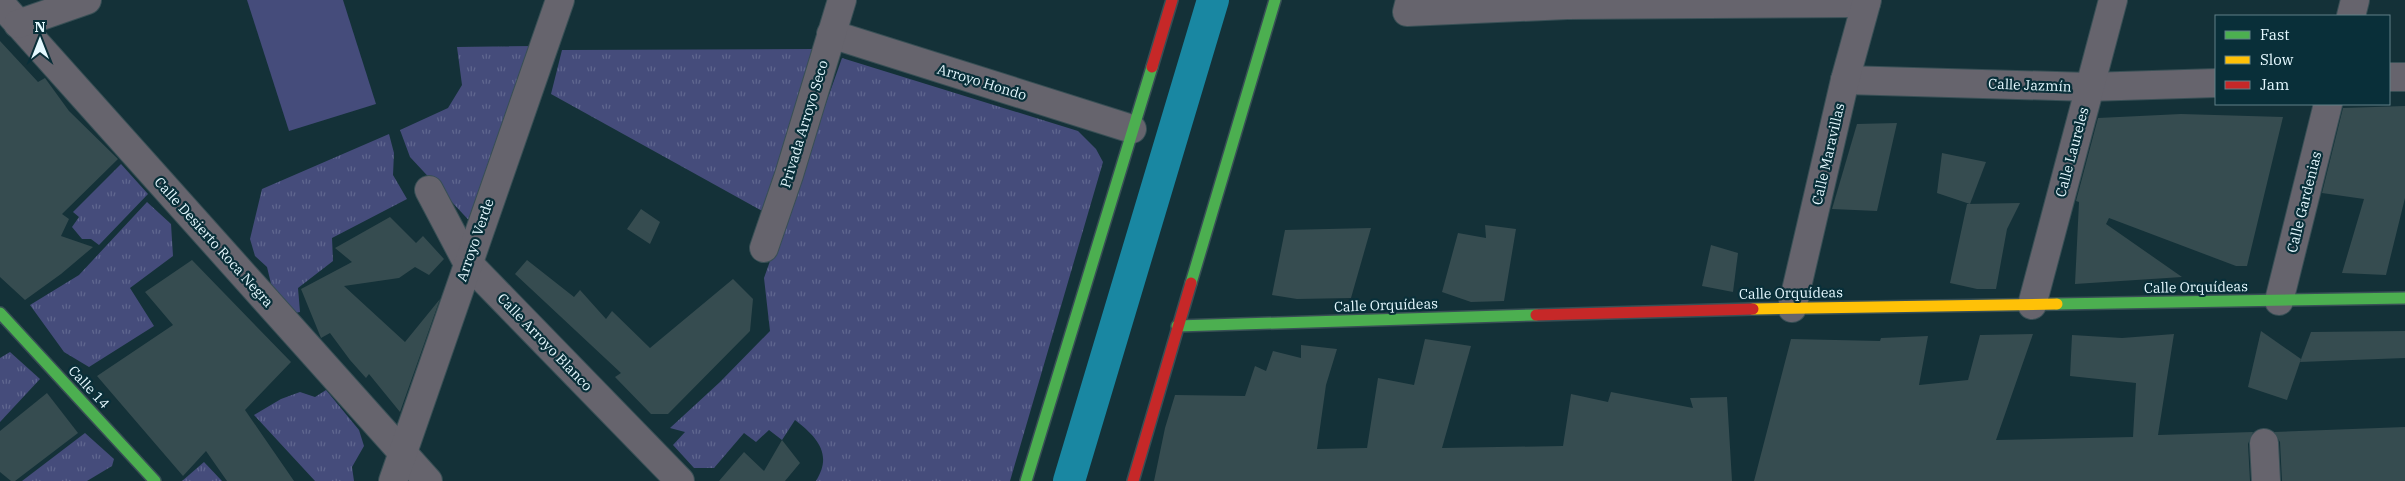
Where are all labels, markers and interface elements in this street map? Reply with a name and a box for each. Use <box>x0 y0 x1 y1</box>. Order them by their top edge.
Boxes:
north arrow <box>15 15 65 65</box>
legend <box>2215 15 2390 105</box>
text: N <box>34 18 46 36</box>
text: Fast <box>2260 25 2290 44</box>
text: Slow <box>2260 50 2294 69</box>
street label: Privada Arroyo Seco <box>776 58 832 190</box>
street label: Arroyo Hondo <box>935 60 1029 104</box>
street label: Calle Jazmín <box>1988 75 2072 95</box>
text: Jam <box>2260 75 2289 94</box>
street label: Calle Maravillas <box>1808 101 1849 207</box>
street label: Calle Laureles <box>2051 105 2093 199</box>
street label: Calle Gardenias <box>2283 149 2325 254</box>
street label: Calle Desierto Roca Negra <box>151 173 278 311</box>
street label: Arroyo Verde <box>452 196 498 284</box>
street label: Calle Orquídeas <box>2144 277 2248 297</box>
street label: Calle Orquídeas <box>1739 283 1843 303</box>
street label: Calle Arroyo Blanco <box>494 289 596 395</box>
street label: Calle Orquídeas <box>1334 294 1438 316</box>
street label: Calle 14 <box>64 362 114 412</box>

